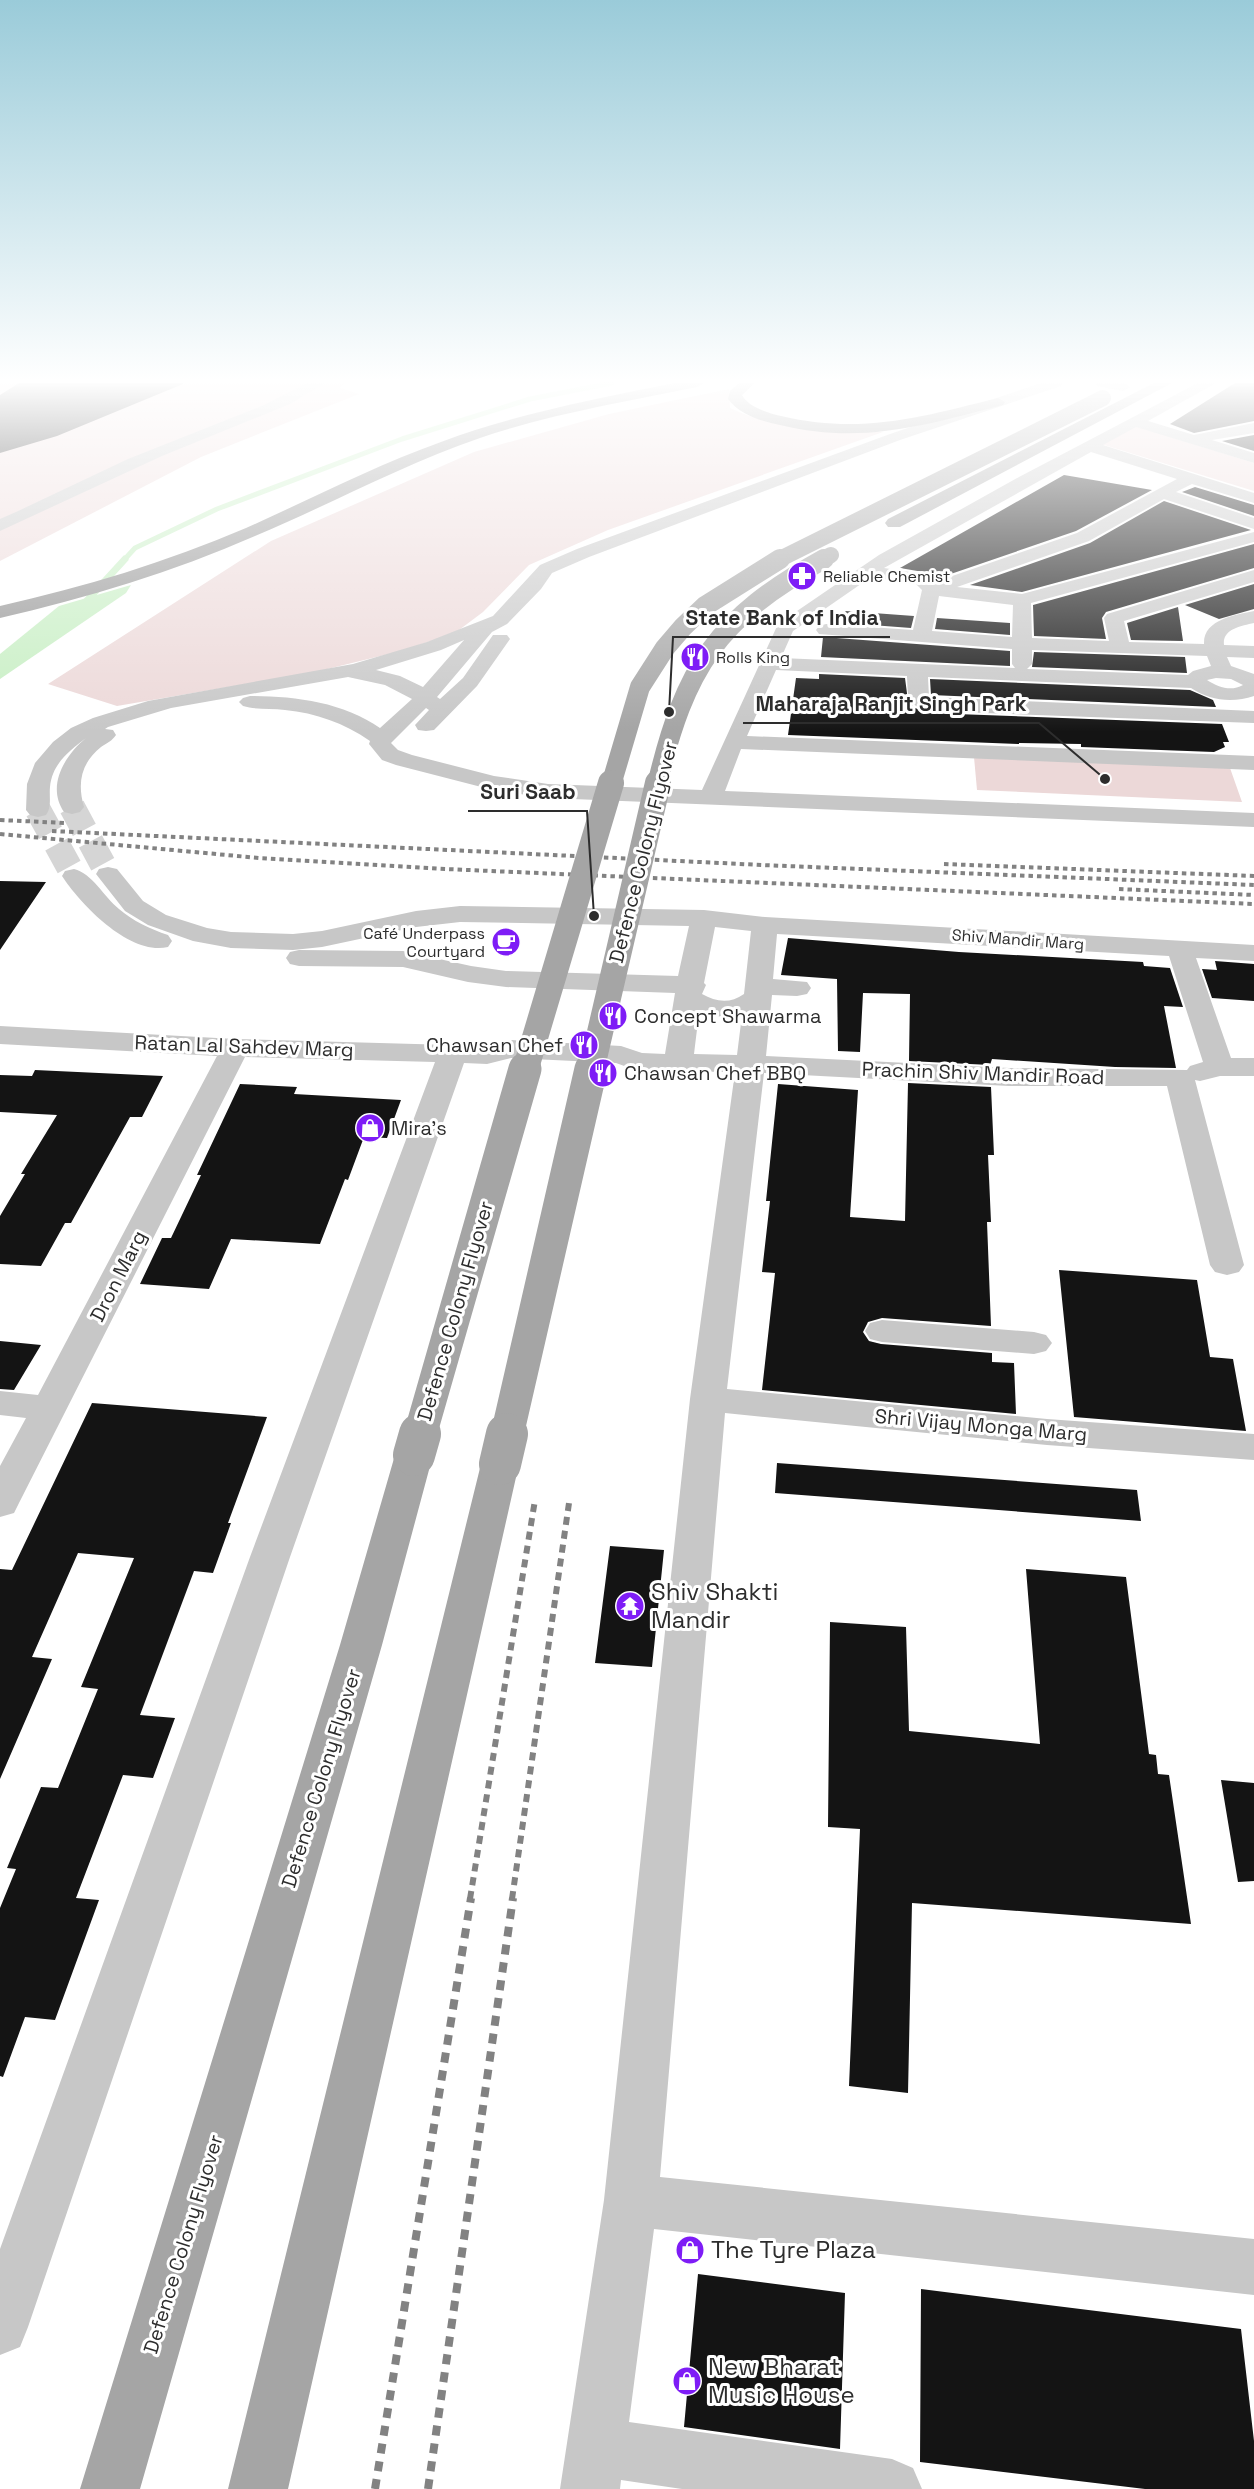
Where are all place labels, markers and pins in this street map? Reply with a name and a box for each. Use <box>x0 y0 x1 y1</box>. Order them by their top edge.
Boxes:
pharmacy icon: Reliable Chemist <box>786 560 818 592</box>
place label: Reliable Chemist <box>823 566 950 587</box>
callout: State Bank of India <box>673 598 890 637</box>
restaurant icon: Rolls King <box>679 641 711 673</box>
place label: Rolls King <box>716 647 790 668</box>
callout: Maharaja Ranjit Singh Park <box>743 684 1039 723</box>
callout: Suri Saab <box>468 772 587 811</box>
place label: Café Underpass Courtyard <box>363 923 485 962</box>
cafe icon: Café Underpass Courtyard <box>490 926 522 958</box>
restaurant icon: Concept Shawarma <box>597 1000 629 1032</box>
place label: Concept Shawarma <box>634 1003 822 1029</box>
restaurant icon: Chawsan Chef <box>568 1029 600 1061</box>
place label: Chawsan Chef <box>426 1032 563 1058</box>
restaurant icon: Chawsan Chef BBQ <box>587 1057 619 1089</box>
place label: Chawsan Chef BBQ <box>624 1060 806 1086</box>
shop icon: Mira's <box>354 1112 386 1144</box>
place label: Mira's <box>391 1115 447 1141</box>
place label: Shiv Shakti Mandir <box>651 1576 778 1635</box>
temple icon: Shiv Shakti Mandir <box>614 1590 646 1622</box>
shop icon: The Tyre Plaza <box>674 2234 706 2266</box>
place label: The Tyre Plaza <box>711 2234 876 2265</box>
place label: New Bharat Music House <box>708 2351 855 2410</box>
shop icon: New Bharat Music House <box>671 2365 703 2397</box>

